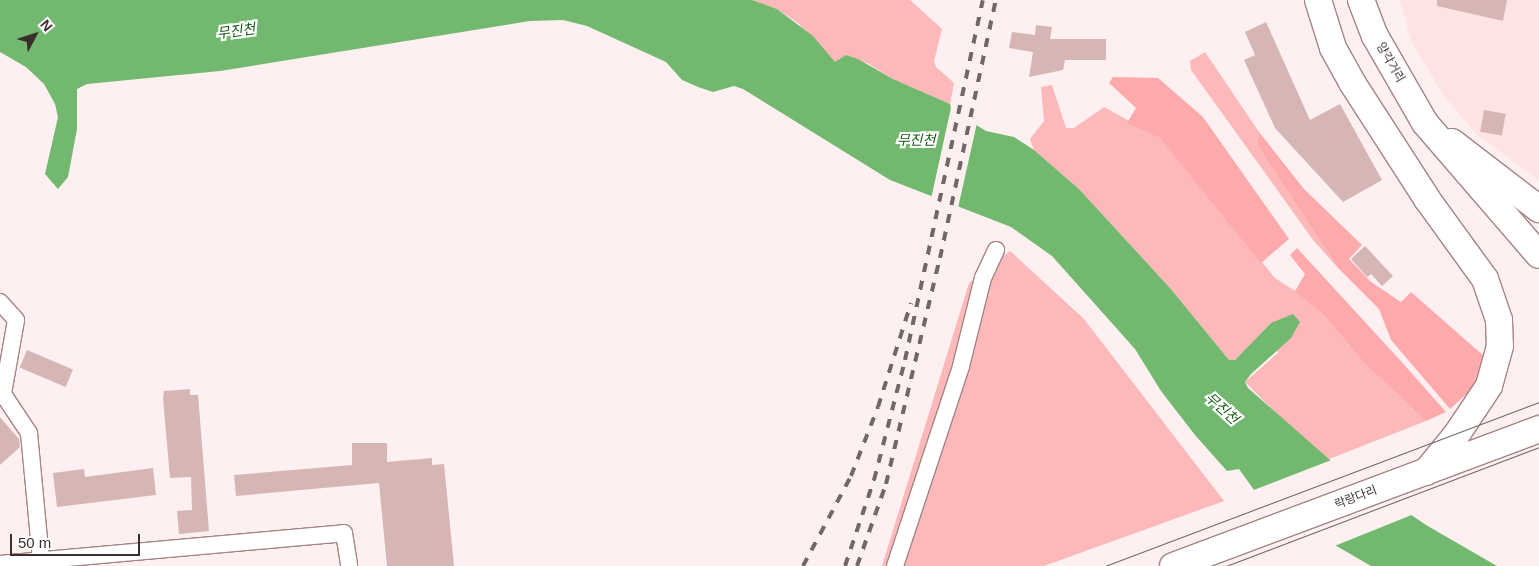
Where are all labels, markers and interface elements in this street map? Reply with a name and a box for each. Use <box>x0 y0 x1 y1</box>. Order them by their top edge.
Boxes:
north arrow <box>10 10 60 60</box>
text: N <box>37 16 56 34</box>
water label: 무진천 <box>216 20 256 42</box>
street label: 양각거리 <box>1373 40 1407 86</box>
water label: 무진천 <box>897 132 935 148</box>
water label: 무진천 <box>1202 389 1242 427</box>
street label: 락랑다리 <box>1333 483 1379 513</box>
scale bar <box>12 524 142 556</box>
text: 50 m <box>18 534 51 551</box>

